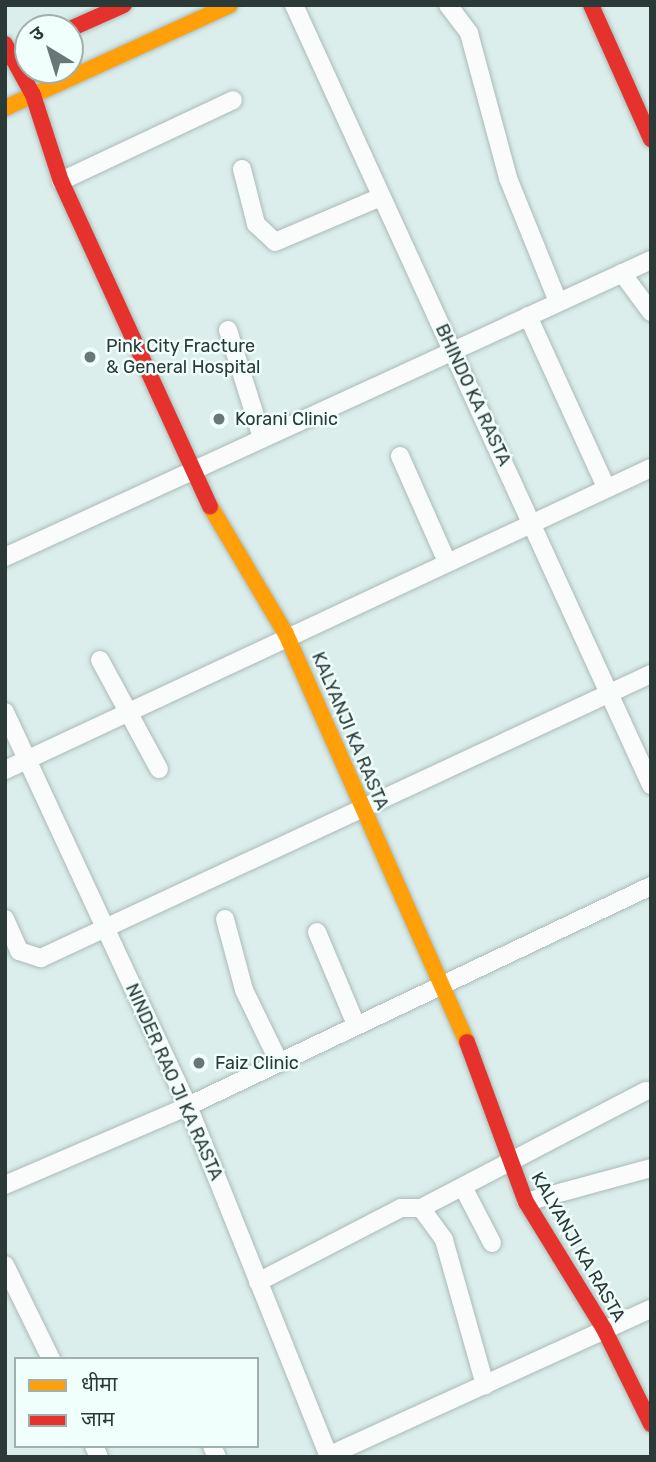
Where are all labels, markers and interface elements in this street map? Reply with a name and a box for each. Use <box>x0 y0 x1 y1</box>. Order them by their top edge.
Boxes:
north arrow <box>14 14 84 84</box>
text: उ <box>26 21 48 46</box>
street label: BHINDO KA RASTA <box>431 320 515 470</box>
place label: Pink City Fracture & General Hospital <box>106 336 260 378</box>
marker: Pink City Fracture & General Hospital <box>80 347 100 367</box>
place label: Korani Clinic <box>235 408 338 430</box>
marker: Korani Clinic <box>209 409 229 429</box>
street label: KALYANJI KA RASTA <box>307 649 393 813</box>
street label: NINDER RAO JI KA RASTA <box>121 980 227 1184</box>
place label: Faiz Clinic <box>215 1052 299 1074</box>
marker: Faiz Clinic <box>189 1053 209 1073</box>
street label: KALYANJI KA RASTA <box>526 1168 630 1326</box>
legend <box>14 1357 259 1448</box>
text: धीमा <box>81 1371 117 1396</box>
text: जाम <box>81 1406 115 1431</box>

